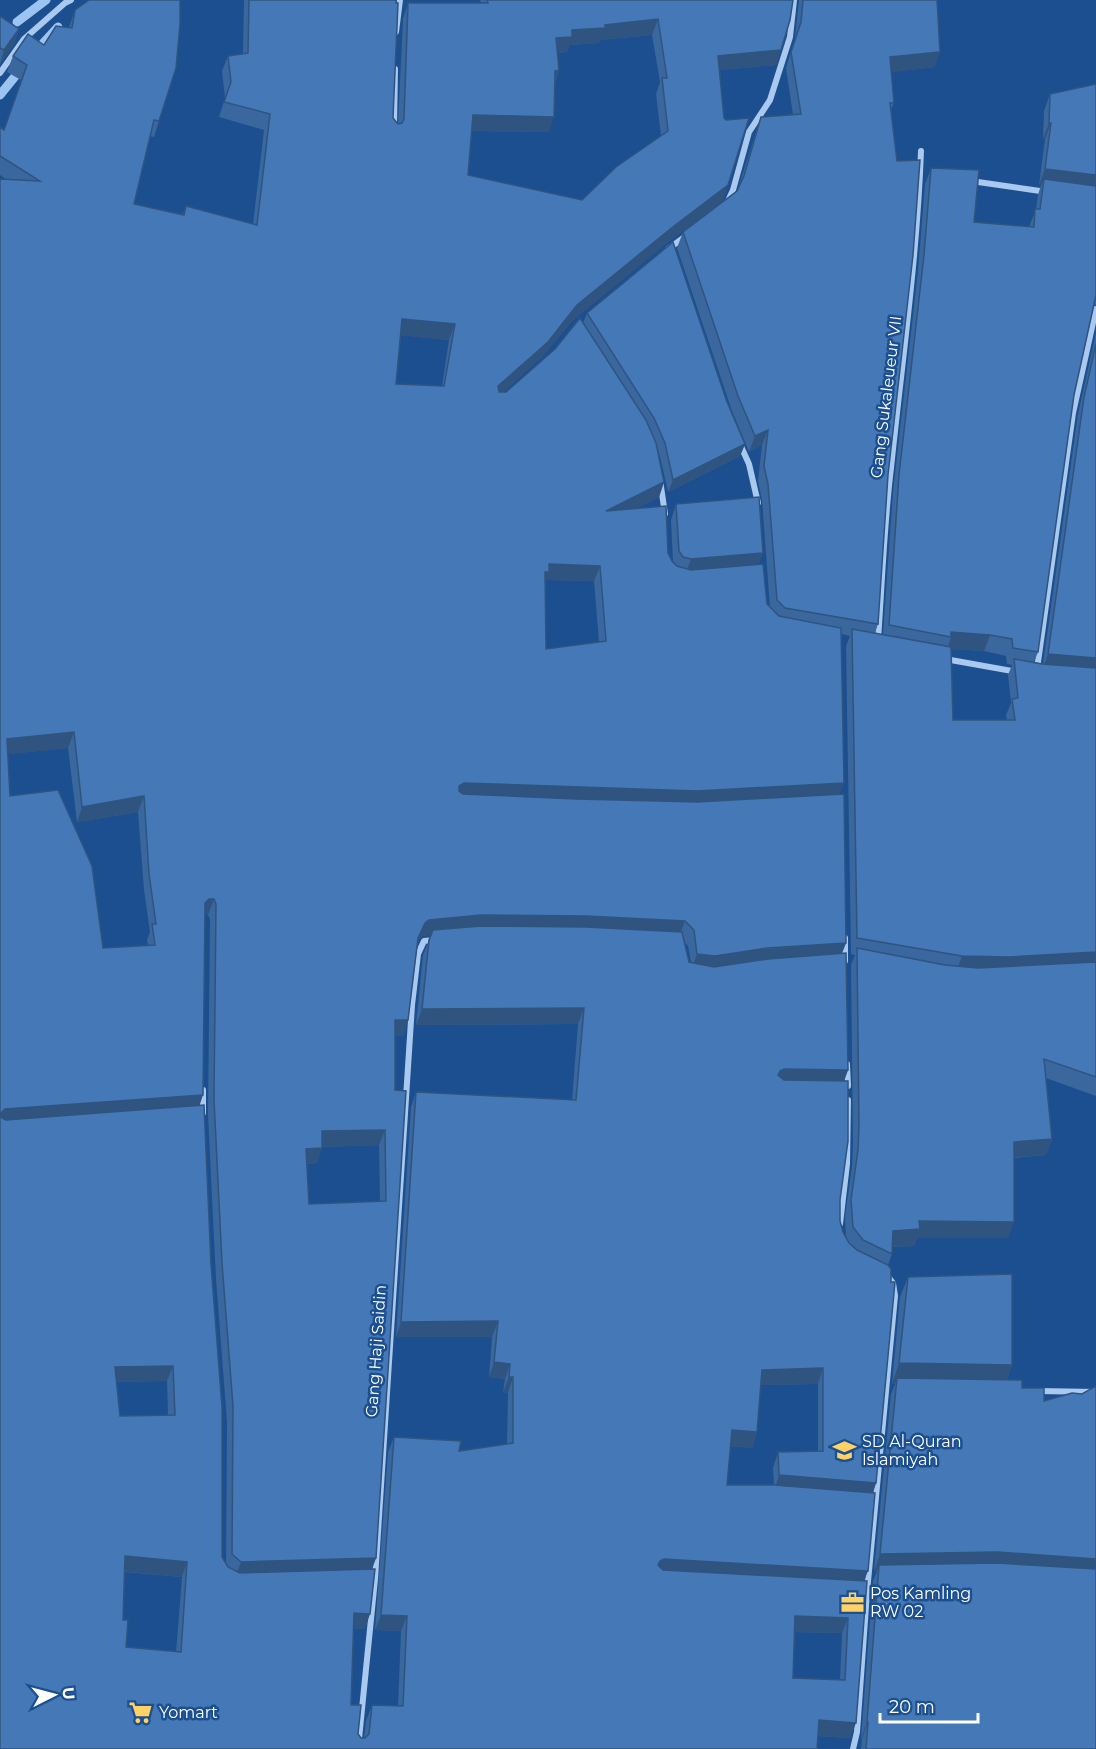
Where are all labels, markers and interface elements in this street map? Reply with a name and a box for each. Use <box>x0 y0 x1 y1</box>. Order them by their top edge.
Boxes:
street label: Gang Sukaleueur VII <box>867 315 905 479</box>
street label: Gang Haji Saidin <box>362 1284 390 1418</box>
place label: SD Al-Quran Islamiyah <box>862 1432 961 1469</box>
school or university icon: SD Al-Quran Islamiyah <box>831 1437 857 1463</box>
place label: Pos Kamling RW 02 <box>870 1584 971 1621</box>
office icon: Pos Kamling RW 02 <box>839 1589 865 1615</box>
north arrow <box>24 1665 84 1725</box>
text: U <box>58 1686 79 1701</box>
scale bar <box>880 1686 978 1724</box>
text: 20 m <box>889 1696 935 1718</box>
supermarket icon: Yomart <box>128 1699 154 1725</box>
place label: Yomart <box>159 1703 218 1722</box>

